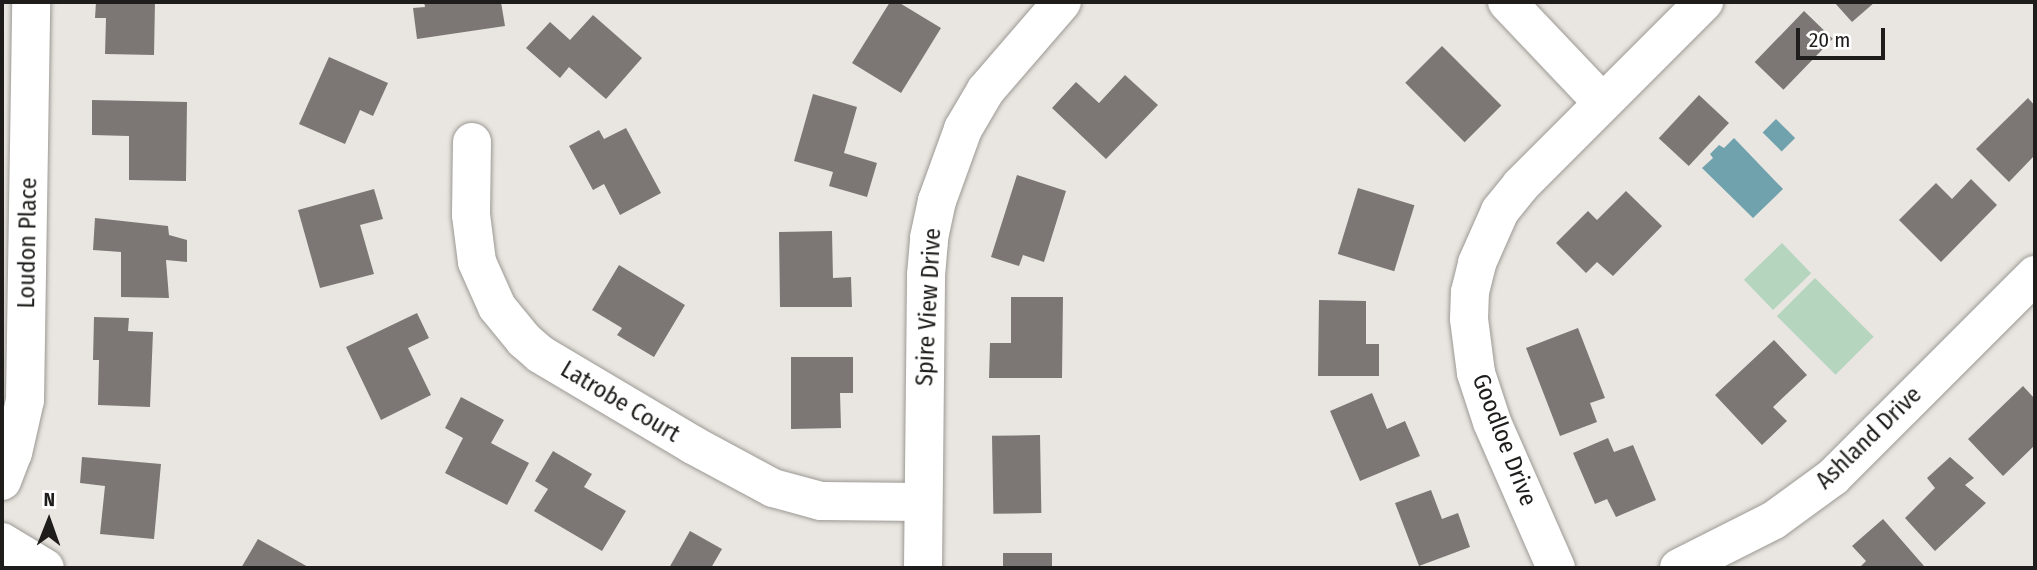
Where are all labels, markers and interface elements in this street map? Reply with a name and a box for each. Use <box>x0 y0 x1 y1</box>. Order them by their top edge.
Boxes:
scale bar <box>1799 14 1888 58</box>
text: 20 m <box>1809 27 1850 53</box>
street label: Loudon Place <box>12 177 44 309</box>
street label: Spire View Drive <box>910 227 948 387</box>
street label: Latrobe Court <box>555 355 685 449</box>
street label: Goodloe Drive <box>1466 370 1542 510</box>
street label: Ashland Drive <box>1810 381 1928 495</box>
north arrow <box>14 486 84 556</box>
text: N <box>43 488 55 511</box>

